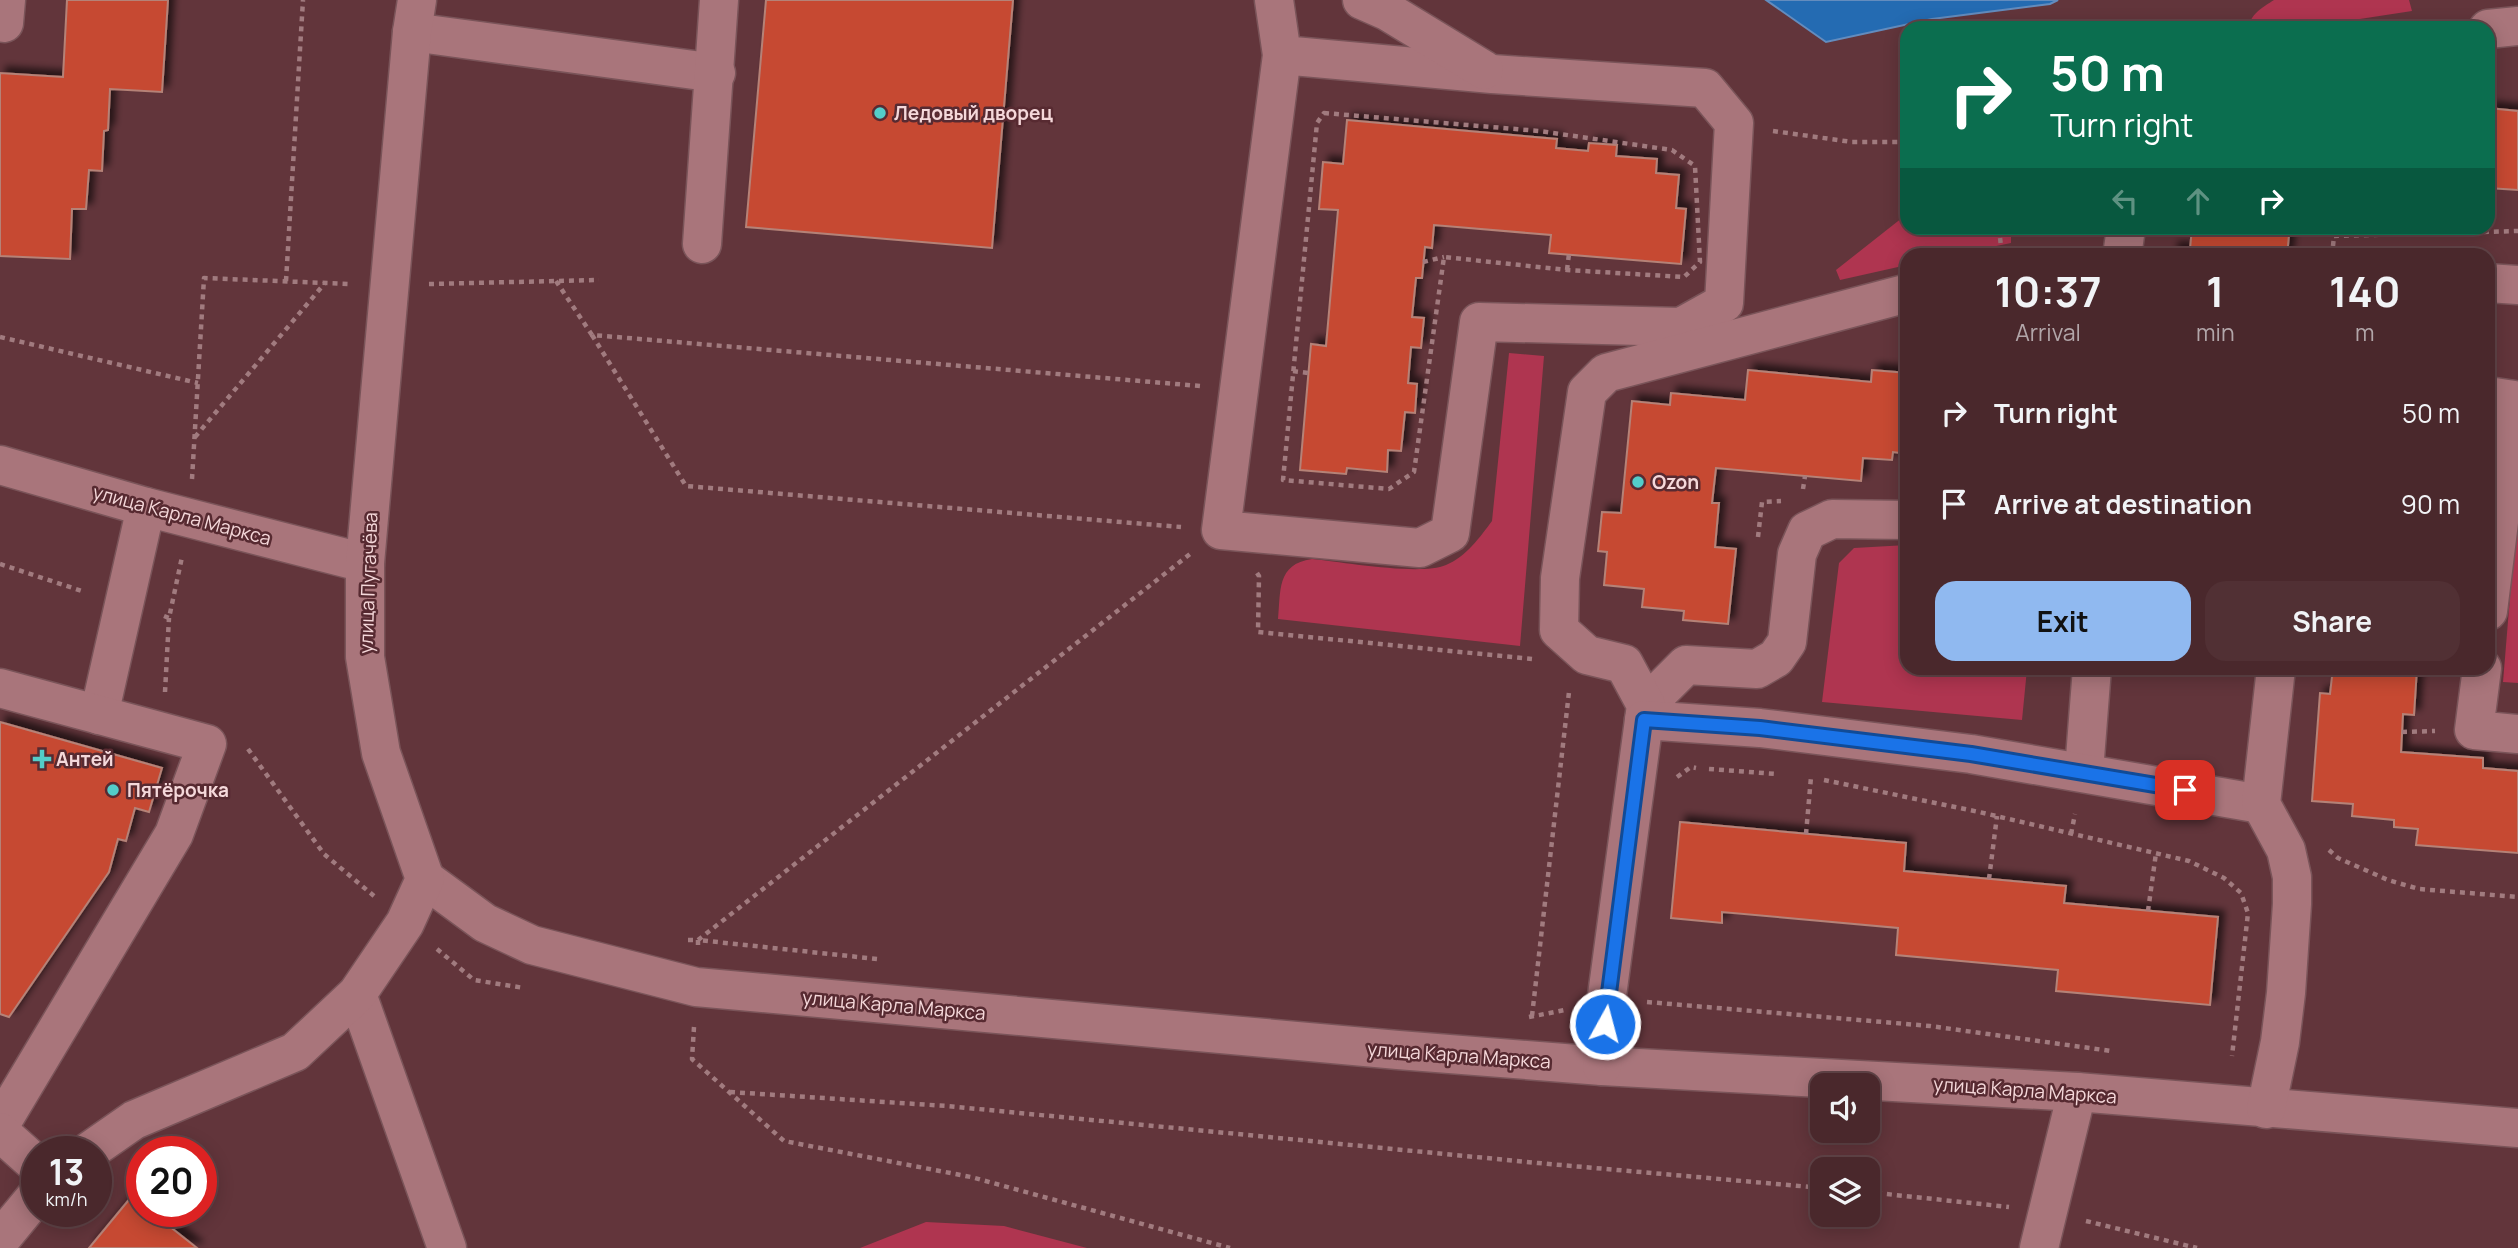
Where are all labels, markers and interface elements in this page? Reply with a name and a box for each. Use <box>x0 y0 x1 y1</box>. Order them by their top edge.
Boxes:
text: 50 m <box>2050 39 2165 106</box>
icon: right <box>1935 49 2026 140</box>
place label: Ледовый дворец <box>894 100 1054 126</box>
text: Turn right <box>2050 103 2193 147</box>
marker: Ледовый дворец <box>872 105 888 121</box>
icon: left <box>2106 182 2144 220</box>
icon: ahead <box>2179 182 2217 220</box>
icon: right <box>2252 182 2290 220</box>
text: 10:37 <box>1994 262 2102 320</box>
text: 1 <box>2206 262 2225 320</box>
text: 140 <box>2329 262 2401 320</box>
text: Arrival <box>2015 316 2081 348</box>
text: min <box>2196 316 2235 348</box>
text: m <box>2355 316 2375 348</box>
icon: right <box>1935 394 1973 432</box>
text: Turn right <box>1994 395 2118 431</box>
text: 50 m <box>2402 395 2460 431</box>
place label: Ozon <box>1652 469 1699 495</box>
marker: Ozon <box>1630 474 1646 490</box>
street label: улица Карла Маркса <box>90 479 274 551</box>
icon: arrive <box>1935 485 1973 523</box>
text: Arrive at destination <box>1994 486 2252 522</box>
text: 90 m <box>2401 486 2460 522</box>
street label: улица Пугачёва <box>353 512 383 654</box>
button: Exit <box>1935 581 2191 661</box>
button: Share <box>2205 581 2460 661</box>
place label: Антей <box>56 746 114 772</box>
marker: Антей <box>34 751 50 767</box>
pin <box>2155 760 2215 820</box>
icon: arrive <box>2166 771 2204 809</box>
place label: Пятёрочка <box>127 777 229 803</box>
marker: Пятёрочка <box>105 782 121 798</box>
street label: улица Карла Маркса <box>801 984 987 1026</box>
position arrow <box>1568 987 1642 1061</box>
street label: улица Карла Маркса <box>1366 1036 1552 1074</box>
street label: улица Карла Маркса <box>1932 1071 2118 1109</box>
map controls <box>1810 1073 1880 1227</box>
button: sound <box>1810 1073 1880 1143</box>
speed limit sign: 20 <box>126 1136 217 1227</box>
text: 13 <box>49 1148 84 1196</box>
button: layers <box>1810 1157 1880 1227</box>
text: km/h <box>46 1187 87 1211</box>

